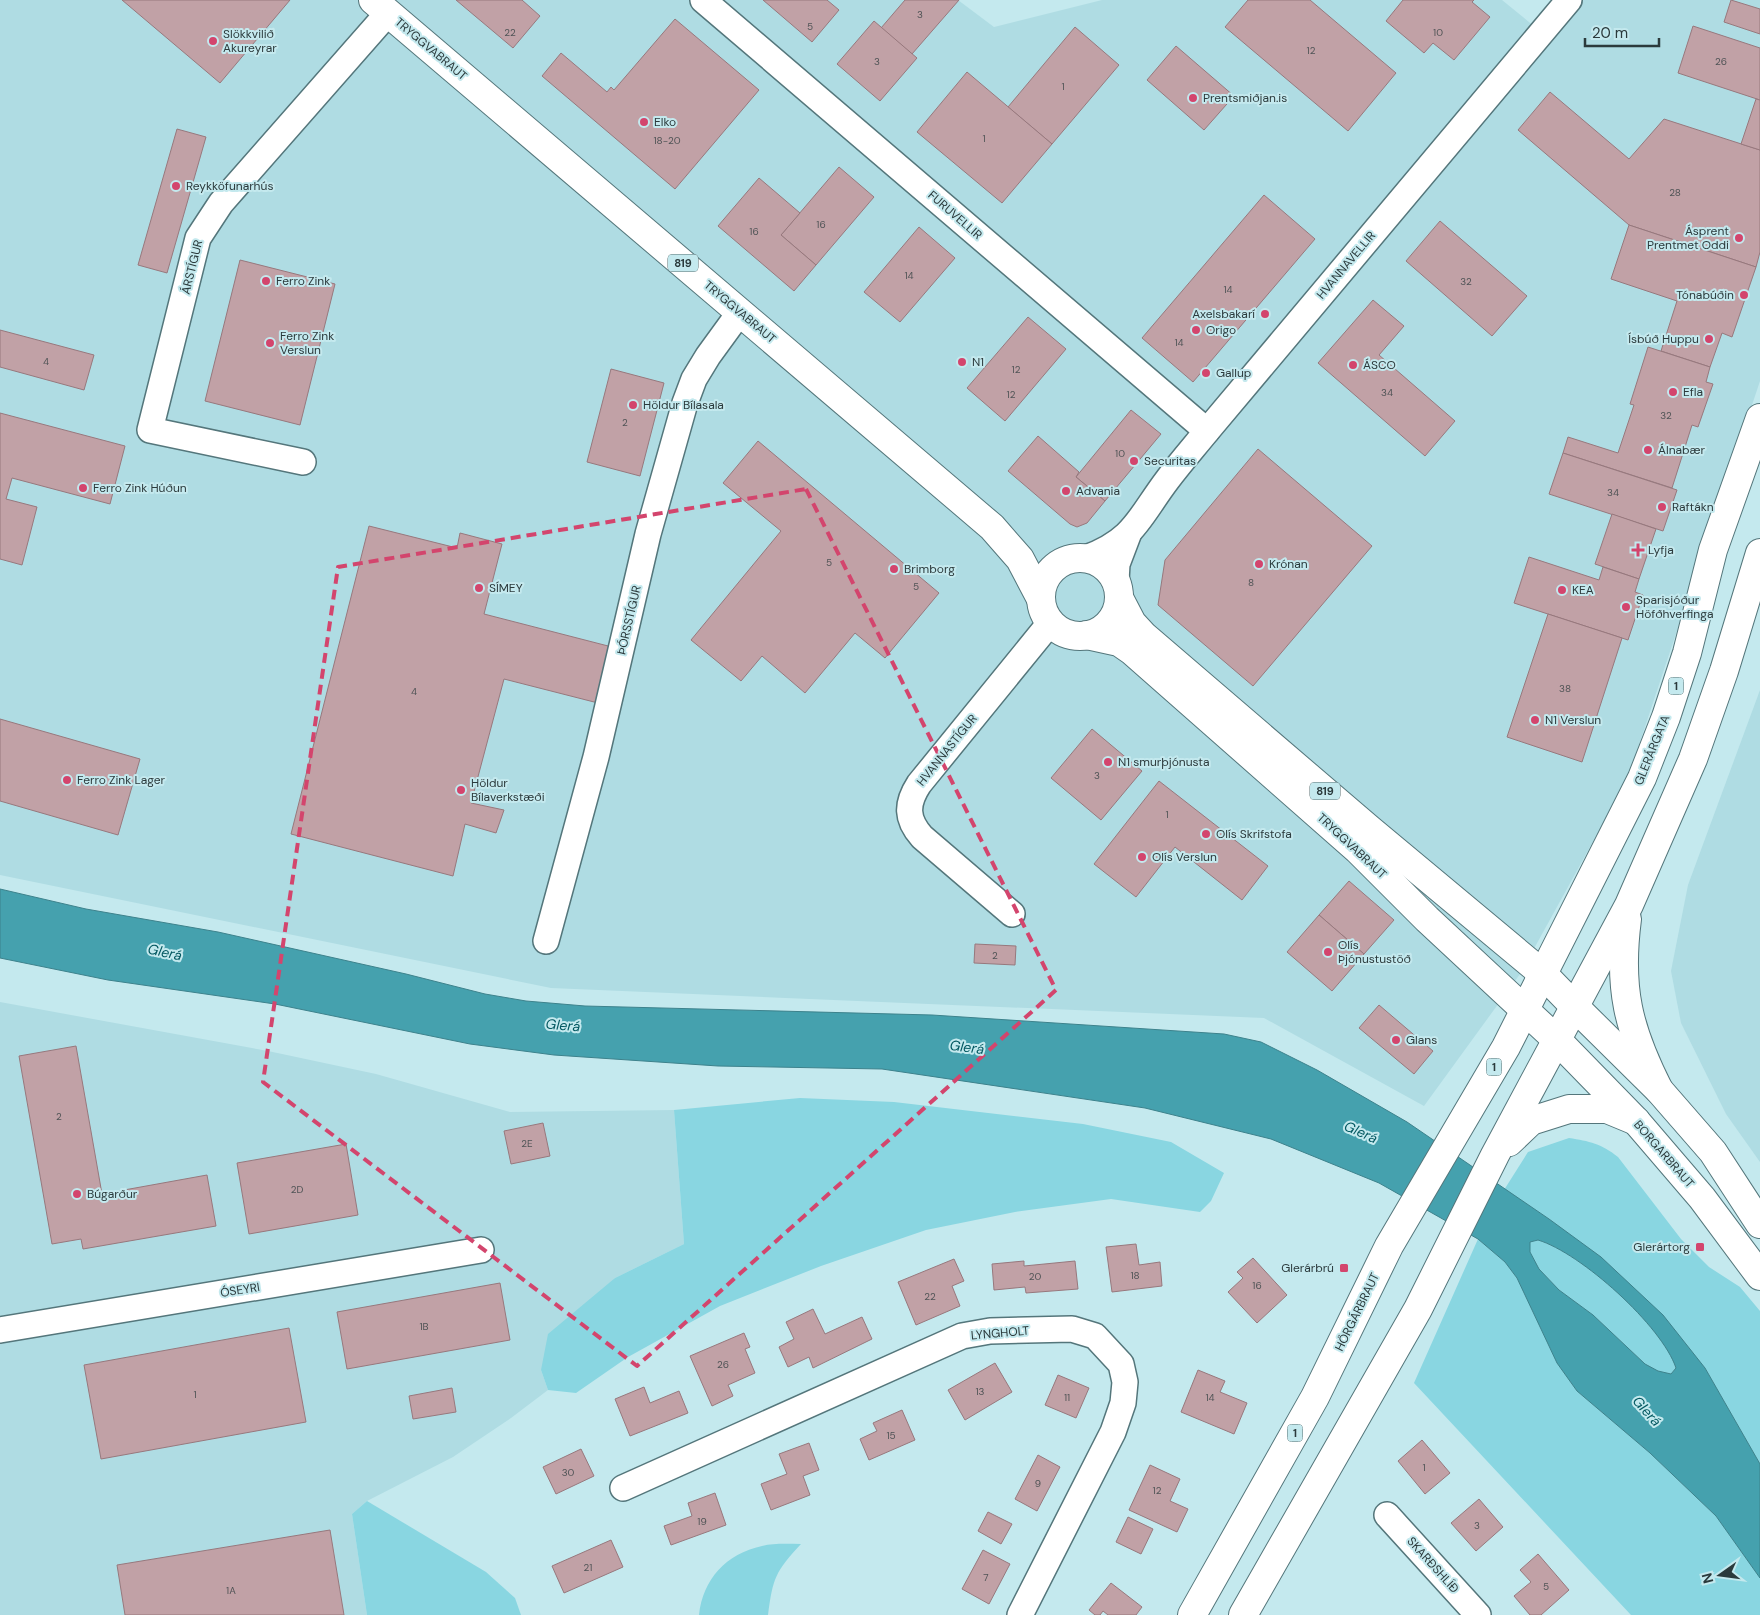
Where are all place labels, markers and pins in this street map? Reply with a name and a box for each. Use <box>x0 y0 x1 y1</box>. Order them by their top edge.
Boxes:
place label: Slökkvilið Akureyrar <box>223 26 277 56</box>
marker: Slökkvilið Akureyrar <box>207 35 219 47</box>
place label: Prentsmiðjan.is <box>1203 90 1287 106</box>
marker: Prentsmiðjan.is <box>1187 92 1199 104</box>
place label: Elko <box>654 114 676 130</box>
marker: Elko <box>638 116 650 128</box>
place label: Reykköfunarhús <box>186 178 273 194</box>
marker: Reykköfunarhús <box>170 180 182 192</box>
place label: Ásprent Prentmet Oddi <box>1647 223 1729 253</box>
marker: Ásprent Prentmet Oddi <box>1733 232 1745 244</box>
place label: Ferro Zink <box>276 273 330 289</box>
marker: Ferro Zink <box>260 275 272 287</box>
place label: Tónabúðin <box>1676 287 1734 303</box>
marker: Tónabúðin <box>1738 289 1750 301</box>
place label: Axelsbakarí <box>1192 306 1255 322</box>
marker: Axelsbakarí <box>1259 308 1271 320</box>
place label: Origo <box>1206 322 1236 338</box>
marker: Origo <box>1190 324 1202 336</box>
place label: Ferro Zink Verslun <box>280 328 334 358</box>
place label: Ísbúð Huppu <box>1628 331 1699 347</box>
marker: Ísbúð Huppu <box>1703 333 1715 345</box>
marker: Ferro Zink Verslun <box>264 337 276 349</box>
place label: N1 <box>972 354 984 370</box>
marker: N1 <box>956 356 968 368</box>
place label: ÁSCO <box>1363 357 1396 373</box>
marker: ÁSCO <box>1347 359 1359 371</box>
place label: Gallup <box>1216 365 1251 381</box>
marker: Gallup <box>1200 367 1212 379</box>
place label: Efla <box>1683 384 1703 400</box>
marker: Efla <box>1667 386 1679 398</box>
place label: Höldur Bílasala <box>643 397 724 413</box>
marker: Höldur Bílasala <box>627 399 639 411</box>
place label: Álnabær <box>1658 442 1706 458</box>
marker: Álnabær <box>1642 444 1654 456</box>
place label: Securitas <box>1144 453 1196 469</box>
marker: Securitas <box>1128 455 1140 467</box>
place label: Ferro Zink Húðun <box>93 480 187 496</box>
marker: Ferro Zink Húðun <box>77 482 89 494</box>
place label: Advania <box>1076 483 1120 499</box>
marker: Advania <box>1060 485 1072 497</box>
place label: Raftákn <box>1672 499 1714 515</box>
marker: Raftákn <box>1656 501 1668 513</box>
place label: Lyfja <box>1648 542 1674 558</box>
marker: Lyfja <box>1632 544 1644 556</box>
place label: Krónan <box>1269 556 1308 572</box>
marker: Krónan <box>1253 558 1265 570</box>
place label: Brimborg <box>904 561 955 577</box>
marker: Brimborg <box>888 563 900 575</box>
place label: SÍMEY <box>489 580 523 596</box>
marker: SÍMEY <box>473 582 485 594</box>
place label: KEA <box>1572 582 1594 598</box>
marker: KEA <box>1556 584 1568 596</box>
place label: Sparisjóður Höfðhverfinga <box>1636 592 1714 622</box>
marker: Sparisjóður Höfðhverfinga <box>1620 601 1632 613</box>
place label: N1 Verslun <box>1545 712 1601 728</box>
marker: N1 Verslun <box>1529 714 1541 726</box>
place label: N1 smurþjónusta <box>1118 754 1210 770</box>
marker: N1 smurþjónusta <box>1102 756 1114 768</box>
place label: Ferro Zink Lager <box>77 772 166 788</box>
marker: Ferro Zink Lager <box>61 774 73 786</box>
place label: Höldur Bílaverkstæði <box>471 775 545 805</box>
marker: Höldur Bílaverkstæði <box>455 784 467 796</box>
place label: Olís Skrifstofa <box>1216 826 1292 842</box>
marker: Olís Skrifstofa <box>1200 828 1212 840</box>
place label: Olís Verslun <box>1152 849 1217 865</box>
marker: Olís Verslun <box>1136 851 1148 863</box>
place label: Olís Þjónustustöð <box>1338 937 1411 967</box>
marker: Olís Þjónustustöð <box>1322 946 1334 958</box>
place label: Glans <box>1406 1032 1437 1048</box>
marker: Glans <box>1390 1034 1402 1046</box>
place label: Búgarður <box>87 1186 138 1202</box>
marker: Búgarður <box>71 1188 83 1200</box>
place label: Glerártorg <box>1633 1239 1690 1255</box>
marker: Glerártorg <box>1694 1241 1706 1253</box>
place label: Glerárbrú <box>1281 1260 1334 1276</box>
marker: Glerárbrú <box>1338 1262 1350 1274</box>

